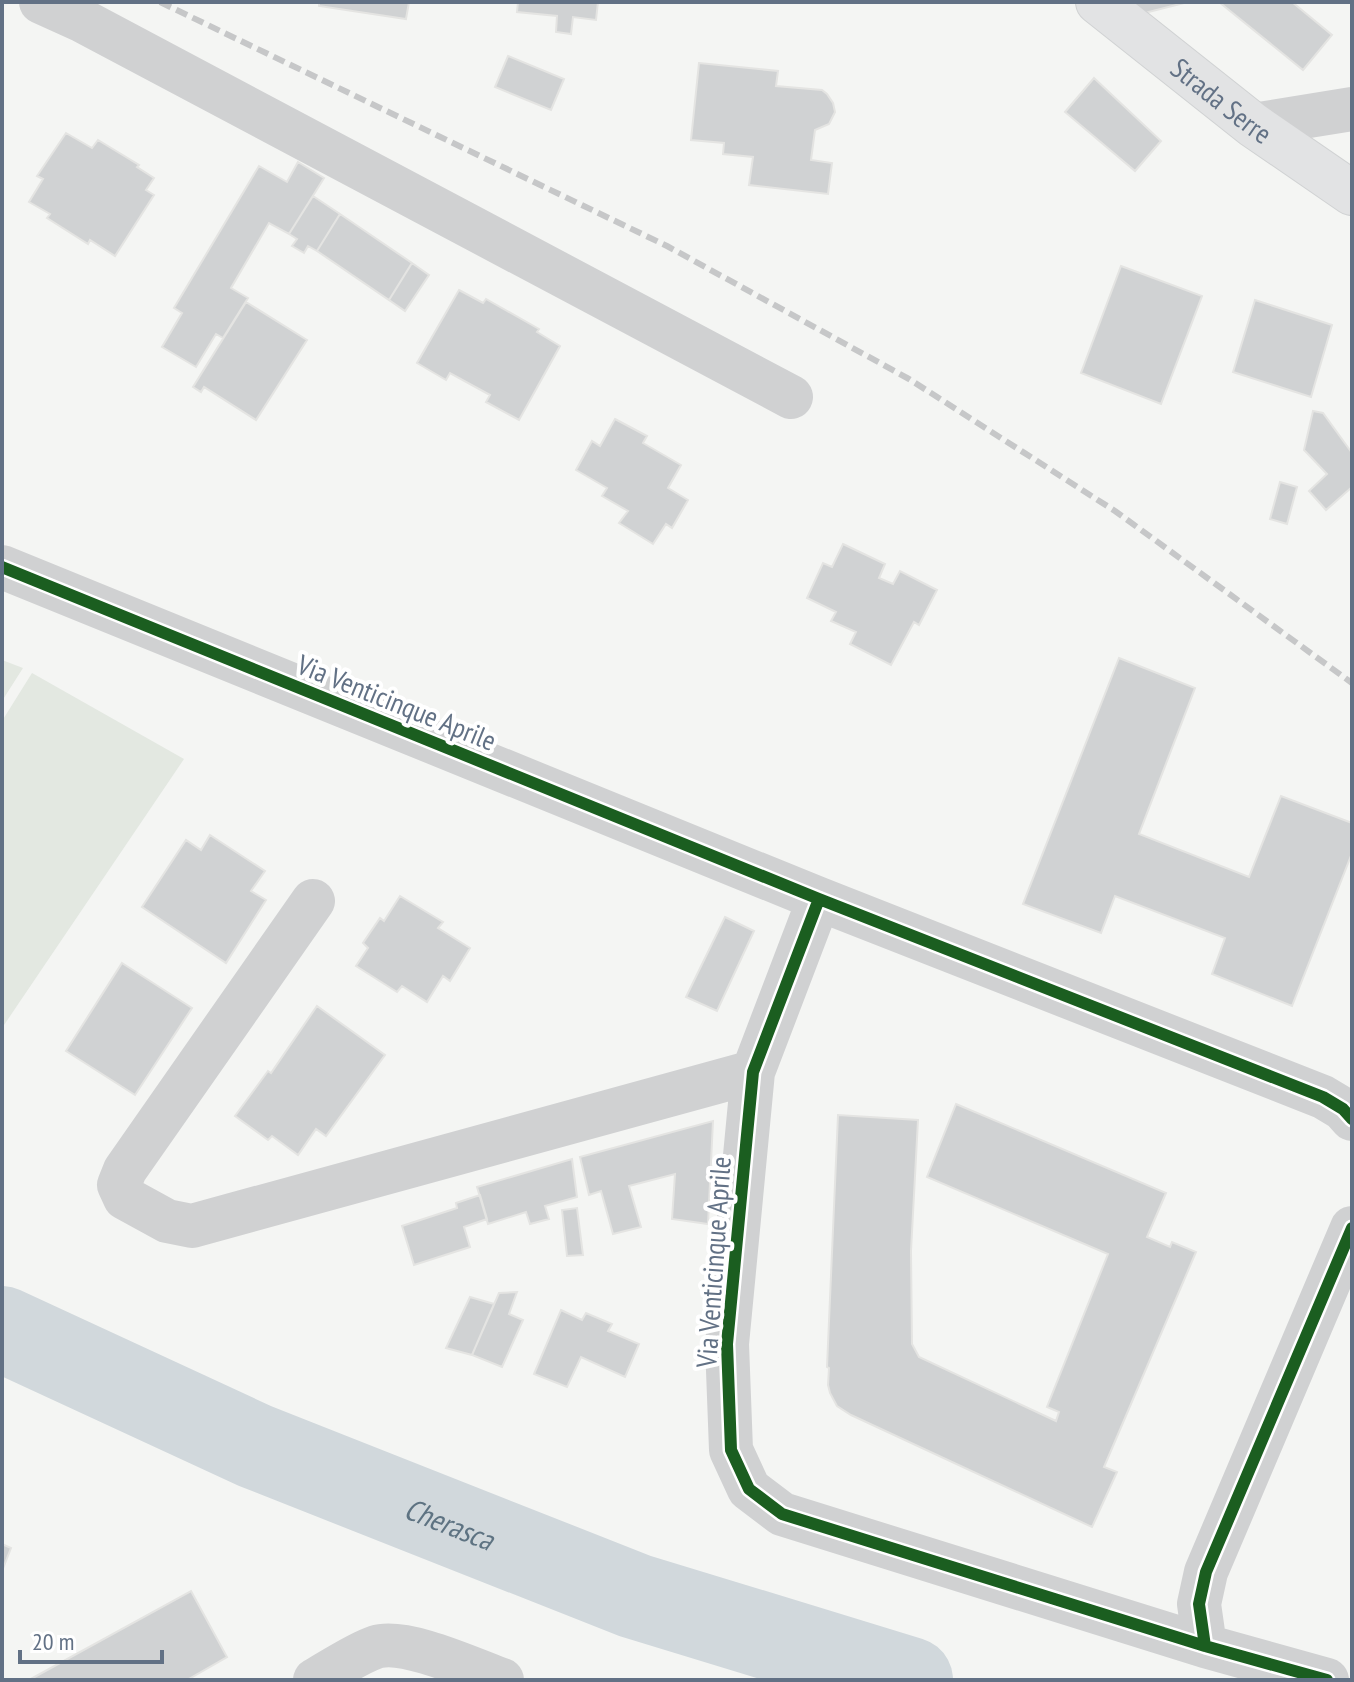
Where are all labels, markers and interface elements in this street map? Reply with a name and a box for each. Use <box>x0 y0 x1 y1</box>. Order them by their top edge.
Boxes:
street label: Strada Serre <box>1164 49 1279 151</box>
street label: Via Venticinque Aprile <box>291 645 502 759</box>
street label: Via Venticinque Aprile <box>687 1155 739 1370</box>
water label: Cherasca <box>400 1488 502 1559</box>
scale bar <box>20 1614 162 1664</box>
text: 20 m <box>32 1626 74 1657</box>

